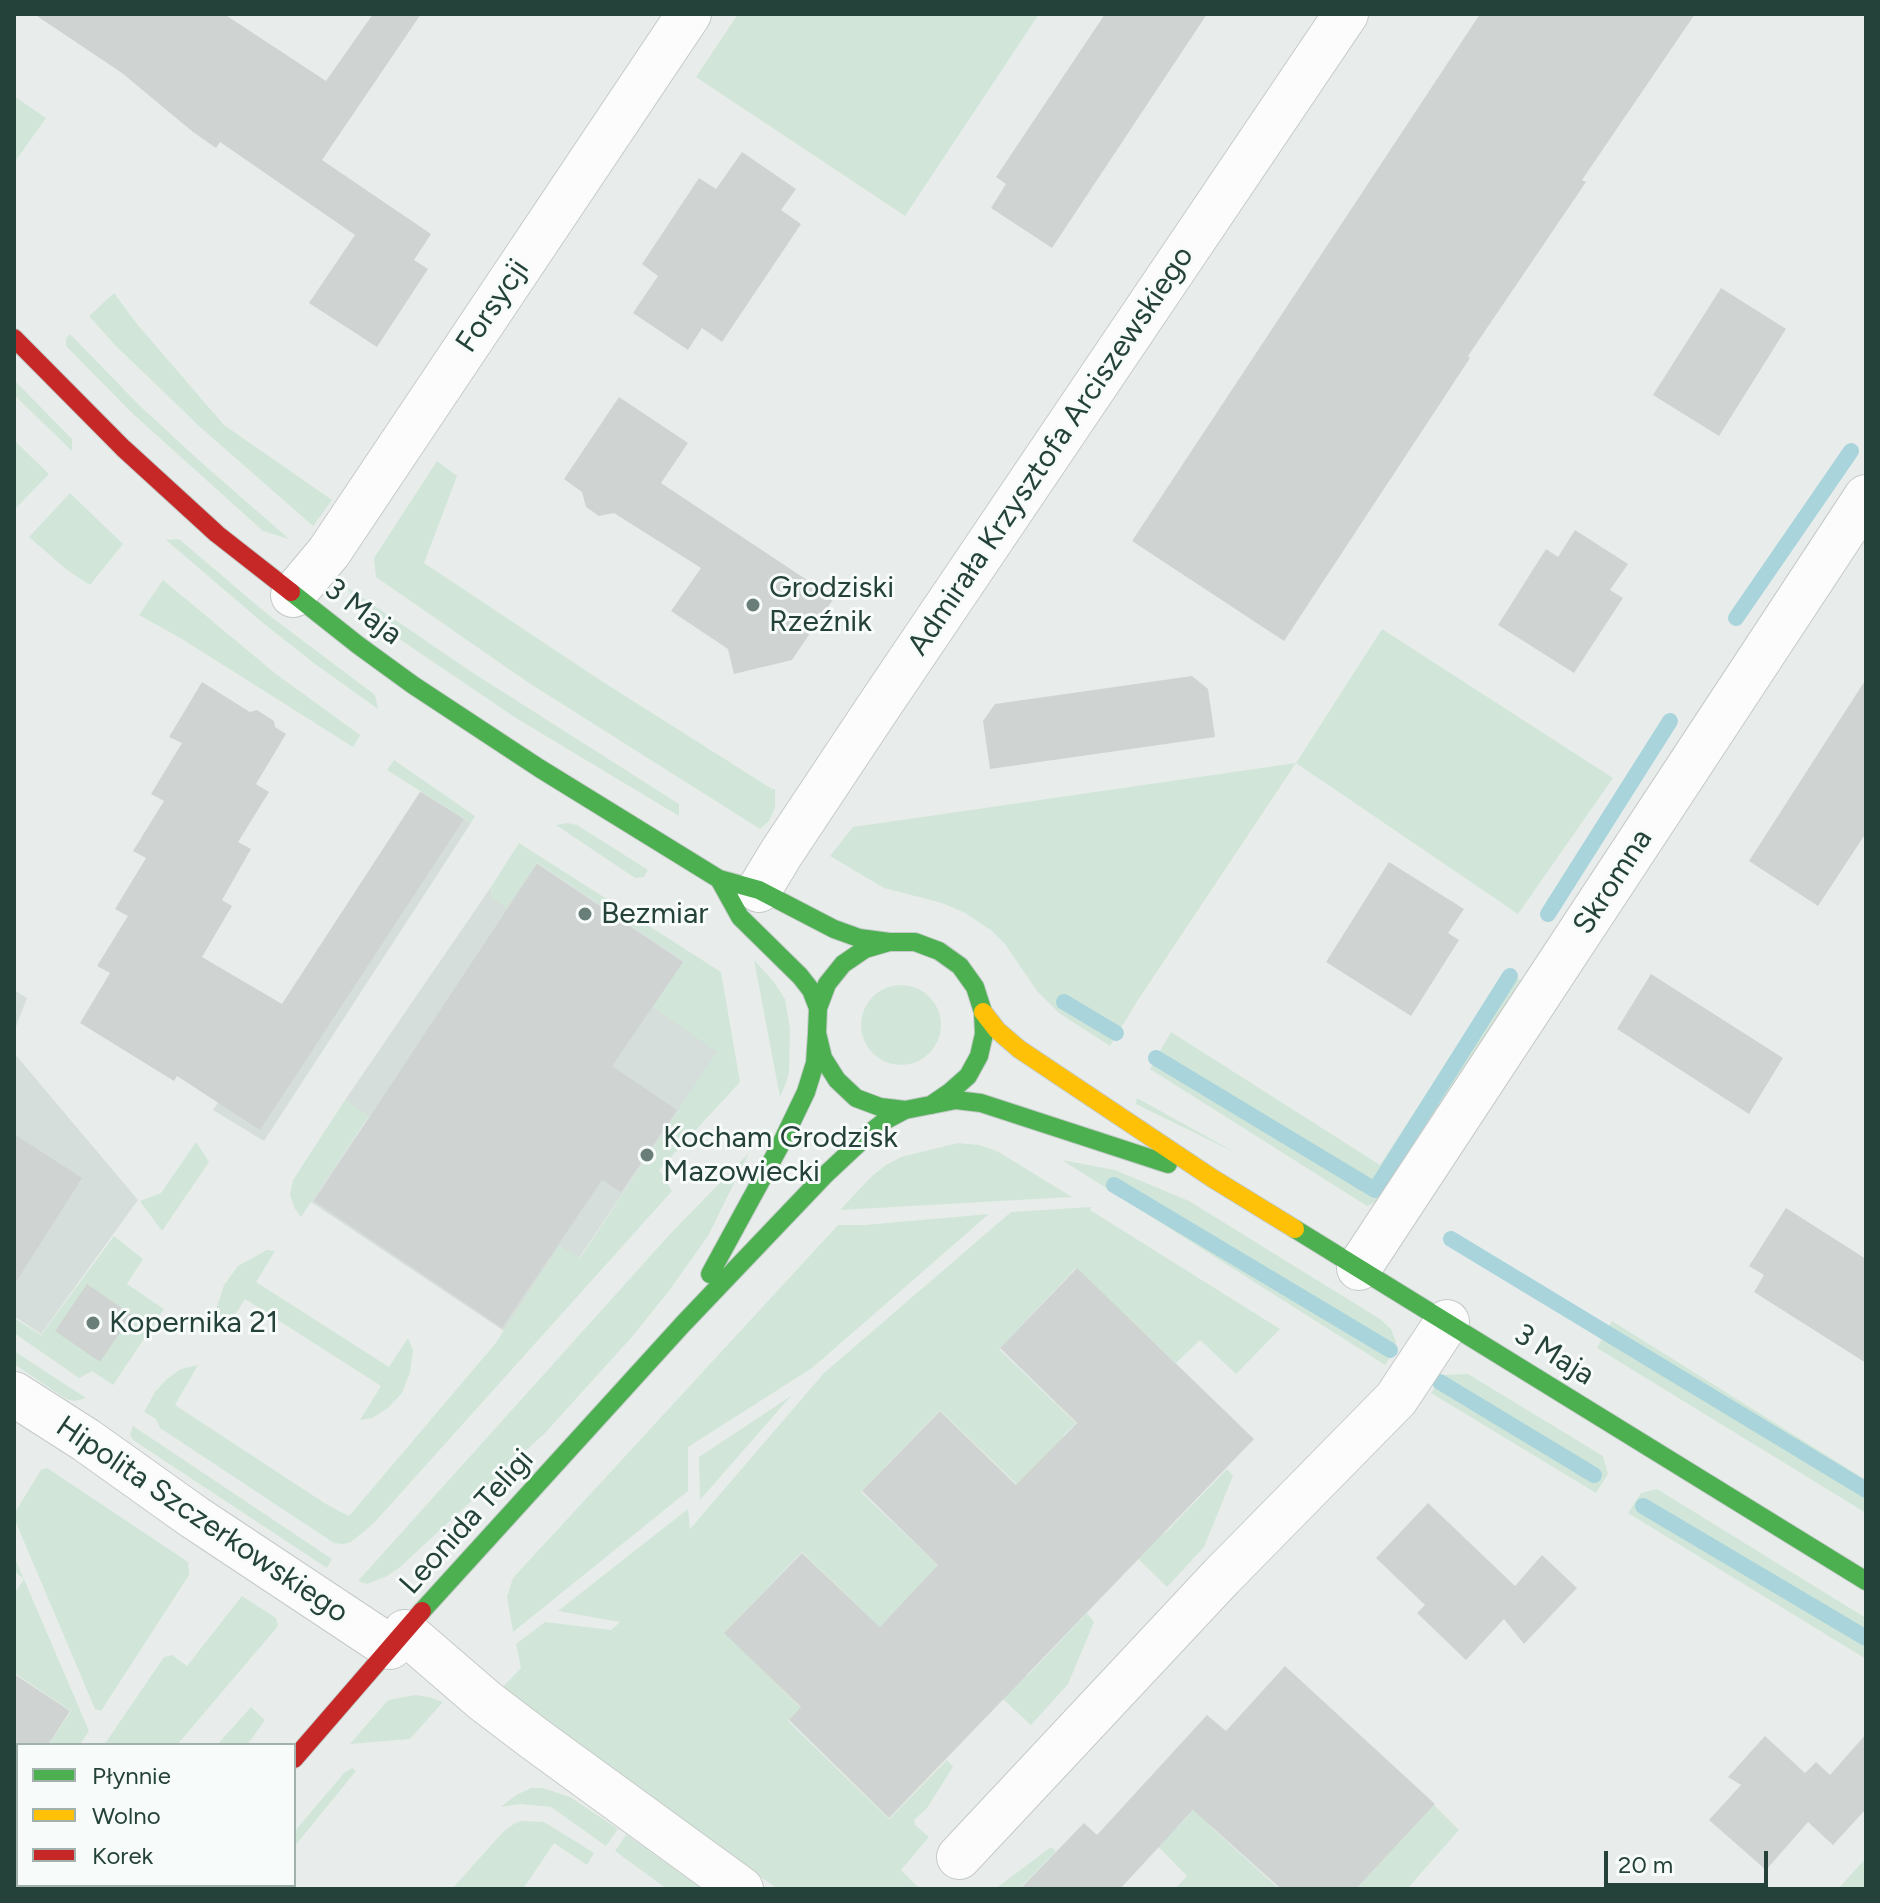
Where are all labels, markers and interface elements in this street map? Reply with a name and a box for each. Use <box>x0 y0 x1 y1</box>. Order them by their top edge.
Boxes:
street label: Admirała Krzysztofa Arciszewskiego <box>900 240 1202 662</box>
street label: Forsycji <box>449 253 537 359</box>
place label: Grodziski Rzeźnik <box>769 570 894 640</box>
street label: 3 Maja <box>317 571 409 653</box>
marker: Grodziski Rzeźnik <box>744 596 762 614</box>
street label: Skromna <box>1566 823 1660 941</box>
place label: Bezmiar <box>601 896 708 932</box>
marker: Bezmiar <box>576 905 594 923</box>
place label: Kocham Grodzisk Mazowiecki <box>663 1120 898 1190</box>
marker: Kocham Grodzisk Mazowiecki <box>638 1146 656 1164</box>
place label: Kopernika 21 <box>109 1305 278 1341</box>
marker: Kopernika 21 <box>84 1314 102 1332</box>
street label: 3 Maja <box>1507 1316 1601 1394</box>
street label: Hipolita Szczerkowskiego <box>49 1409 355 1631</box>
street label: Leonida Teligi <box>393 1442 541 1602</box>
legend <box>16 1743 296 1887</box>
text: Płynnie <box>92 1761 171 1790</box>
text: Wolno <box>92 1801 161 1830</box>
scale bar <box>1608 1835 1772 1885</box>
text: Korek <box>92 1841 153 1870</box>
text: 20 m <box>1618 1850 1673 1879</box>

